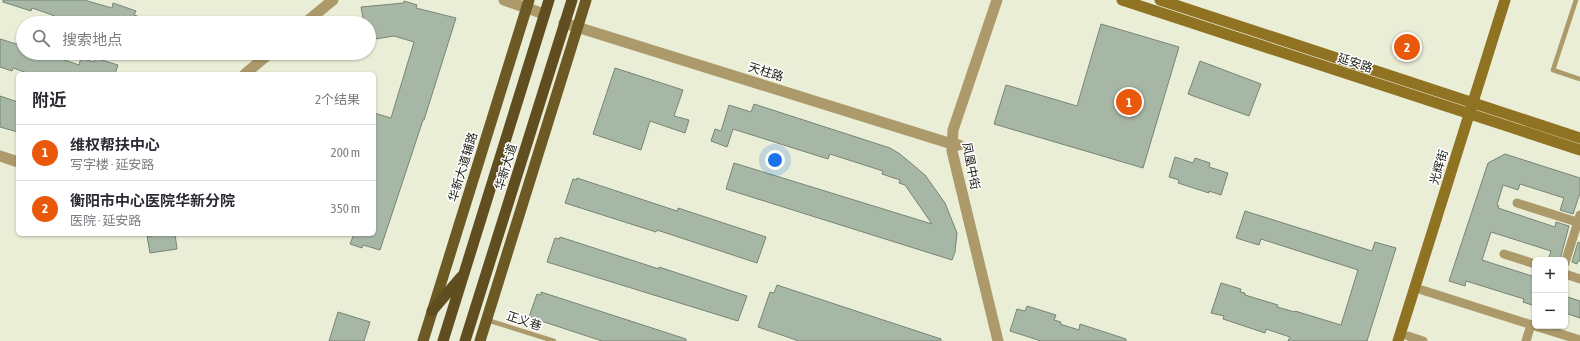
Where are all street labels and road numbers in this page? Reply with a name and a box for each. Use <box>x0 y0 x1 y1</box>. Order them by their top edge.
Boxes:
street label: 延安路 <box>1336 51 1374 75</box>
street label: 天柱路 <box>747 60 785 84</box>
street label: 华新大道辅路 <box>446 131 480 203</box>
street label: 凤凰中街 <box>960 141 982 191</box>
street label: 华新大道 <box>492 142 520 192</box>
street label: 光辉街 <box>1427 148 1451 186</box>
street label: 正义巷 <box>505 309 543 333</box>

